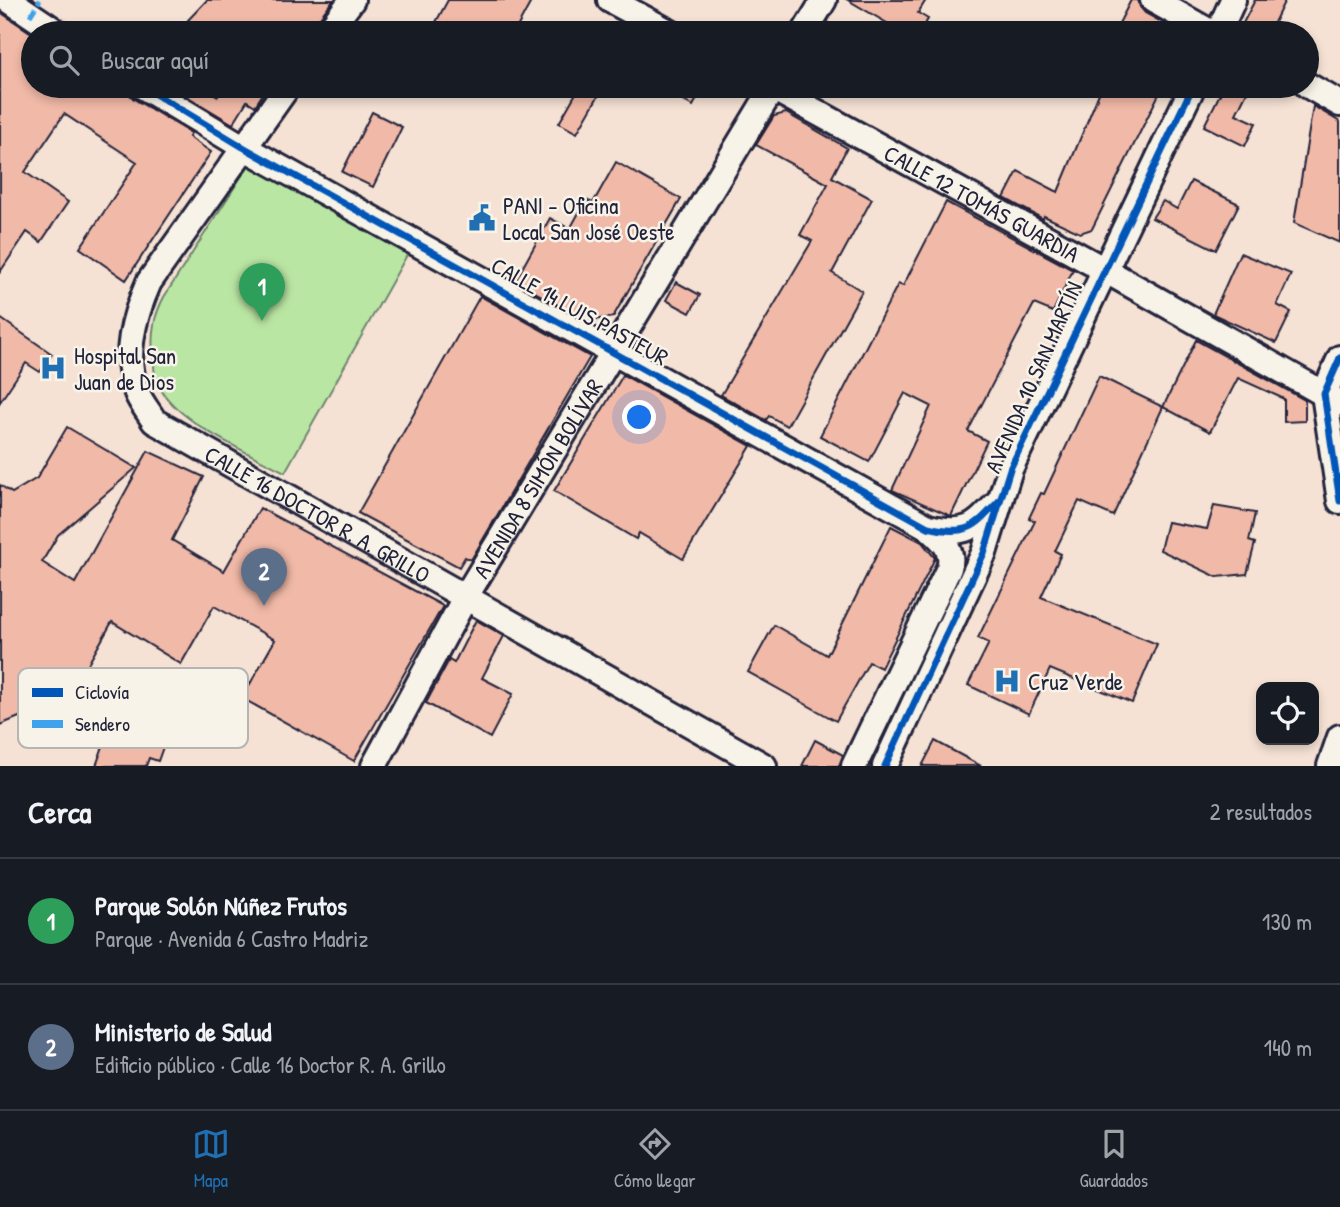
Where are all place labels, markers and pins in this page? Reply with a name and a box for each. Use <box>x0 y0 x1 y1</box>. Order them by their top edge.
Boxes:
place label: PANI - Oficina Local San José Oeste <box>503 190 674 247</box>
public building icon: PANI - Oficina Local San José Oeste <box>467 203 497 233</box>
pin: 1 <box>239 263 285 321</box>
place label: Hospital San Juan de Dios <box>74 340 176 397</box>
hospital icon: Hospital San Juan de Dios <box>38 353 68 383</box>
pin: 2 <box>241 548 287 606</box>
hospital icon: Cruz Verde <box>992 666 1022 696</box>
place label: Cruz Verde <box>1028 666 1123 697</box>

